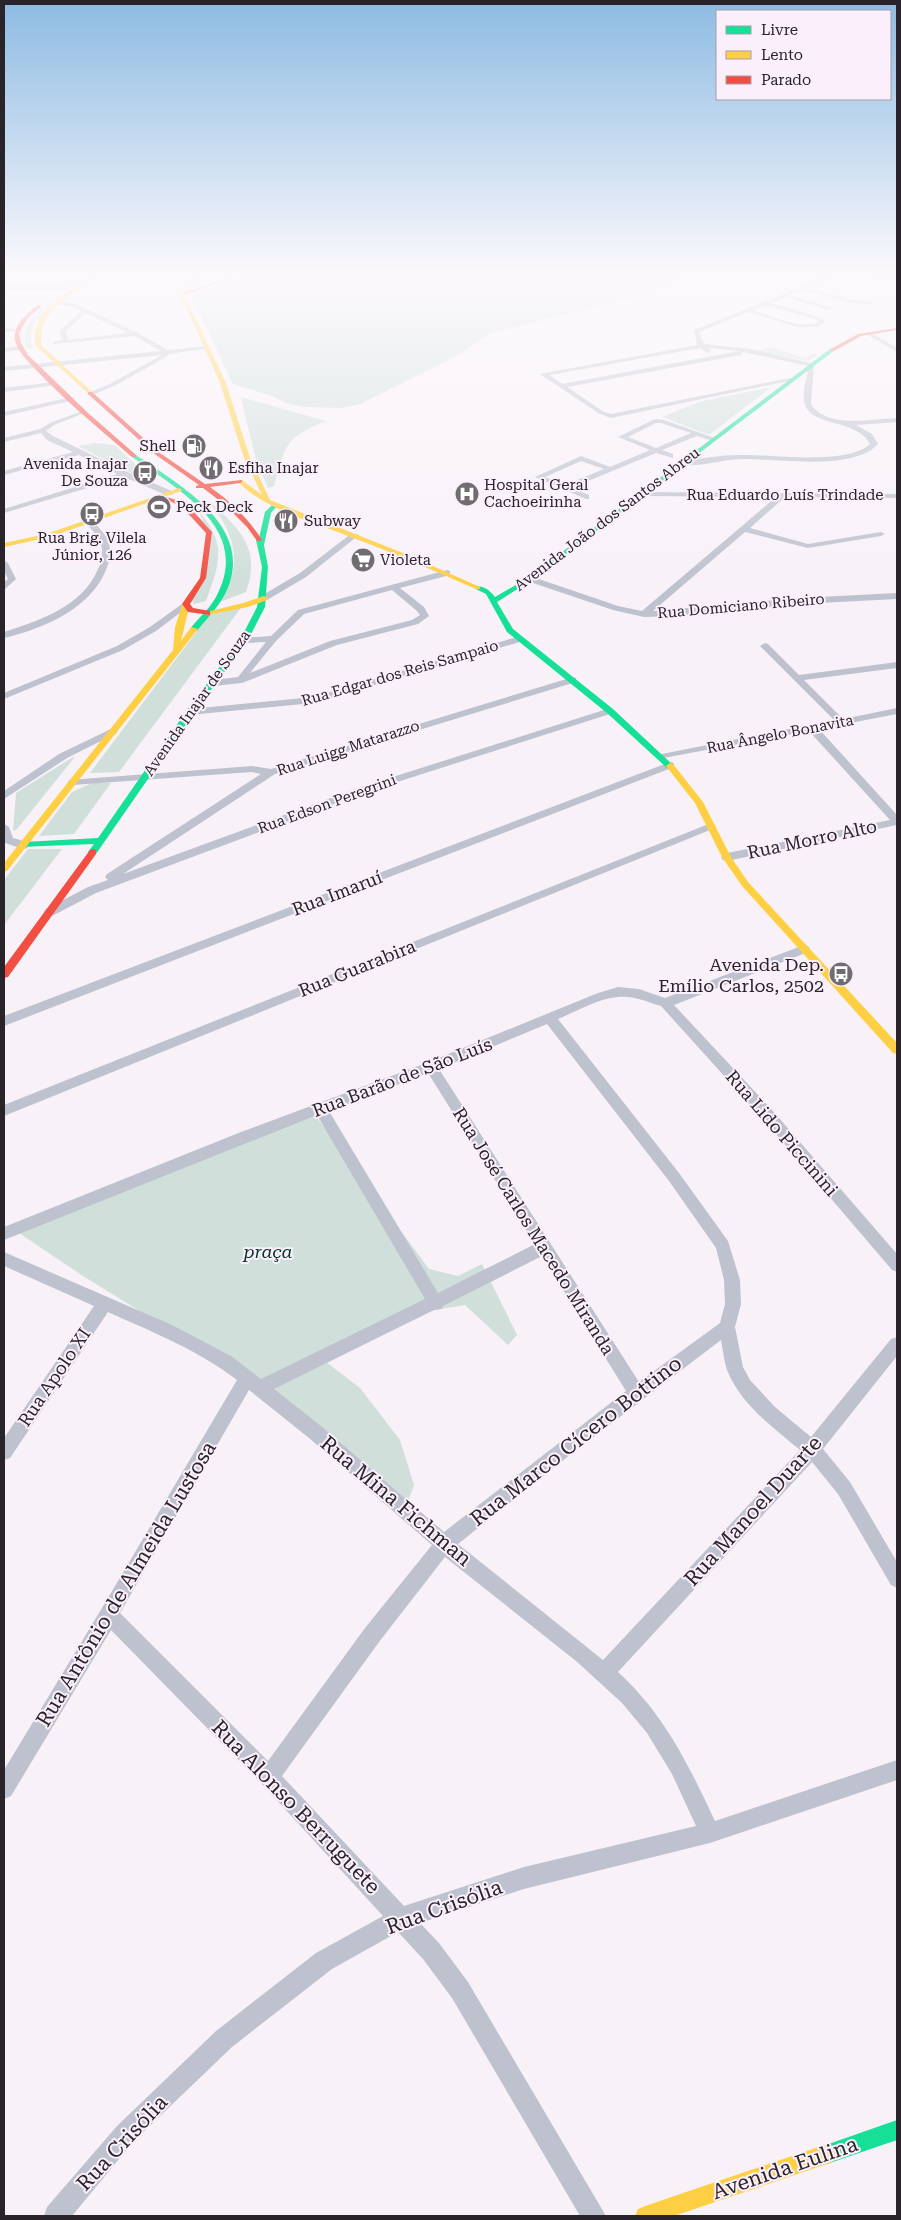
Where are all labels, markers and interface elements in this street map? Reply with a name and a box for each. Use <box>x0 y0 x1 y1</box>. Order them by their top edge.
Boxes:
legend <box>716 10 891 100</box>
text: Livre <box>761 21 798 39</box>
text: Lento <box>761 46 803 64</box>
text: Parado <box>761 71 811 89</box>
fuel station icon: Shell <box>181 433 207 459</box>
place label: Shell <box>140 437 176 455</box>
street label: Avenida João dos Santos Abreu <box>511 443 704 595</box>
place label: Avenida Inajar De Souza <box>23 455 128 490</box>
restaurant icon: Esfiha Inajar <box>198 455 224 481</box>
place label: Esfiha Inajar <box>228 459 319 477</box>
bus stop icon: Avenida Inajar De Souza <box>132 460 158 486</box>
place label: Hospital Geral Cachoeirinha <box>484 476 589 511</box>
hospital icon: Hospital Geral Cachoeirinha <box>454 481 480 507</box>
street label: Rua Eduardo Luís Trindade <box>686 486 884 504</box>
sports icon: Peck Deck <box>146 494 172 520</box>
place label: Peck Deck <box>176 498 254 516</box>
bus stop icon: Rua Brig. Vilela Júnior, 126 <box>79 501 105 527</box>
restaurant icon: Subway <box>273 508 299 534</box>
place label: Subway <box>304 512 361 530</box>
place label: Rua Brig. Vilela Júnior, 126 <box>38 529 146 564</box>
supermarket icon: Violeta <box>350 547 376 573</box>
place label: Violeta <box>380 551 431 569</box>
street label: Rua Domiciano Ribeiro <box>657 590 825 622</box>
street label: Avenida Inajar de Souza <box>140 627 254 779</box>
street label: Rua Edgar dos Reis Sampaio <box>299 636 501 710</box>
street label: Rua Ângelo Bonavita <box>705 711 855 757</box>
street label: Rua Luigg Matarazzo <box>274 716 422 780</box>
street label: Rua Edson Peregrini <box>255 770 399 837</box>
street label: Rua Morro Alto <box>745 815 879 863</box>
street label: Rua Imaruí <box>289 866 385 920</box>
street label: Rua Guarabira <box>295 935 419 1001</box>
place label: Avenida Dep. Emílio Carlos, 2502 <box>658 954 824 996</box>
bus stop icon: Avenida Dep. Emílio Carlos, 2502 <box>828 961 854 987</box>
street label: Rua Barão de São Luís <box>309 1033 495 1121</box>
street label: Rua Lido Piccinini <box>722 1066 842 1200</box>
street label: Rua José Carlos Macedo Miranda <box>449 1103 619 1359</box>
park label: praça <box>242 1241 293 1262</box>
street label: Rua Apolo XI <box>13 1324 95 1430</box>
street label: Rua Marco Cícero Bottino <box>466 1351 686 1531</box>
street label: Rua Mina Fichman <box>316 1431 477 1571</box>
street label: Rua Manoel Duarte <box>679 1431 827 1591</box>
street label: Rua Antônio de Almeida Lustosa <box>31 1437 221 1731</box>
street label: Rua Alonso Berruguete <box>207 1715 385 1899</box>
street label: Rua Crisólia <box>383 1875 506 1939</box>
street label: Rua Crisólia <box>72 2090 173 2196</box>
street label: Avenida Eulina <box>709 2132 861 2204</box>

